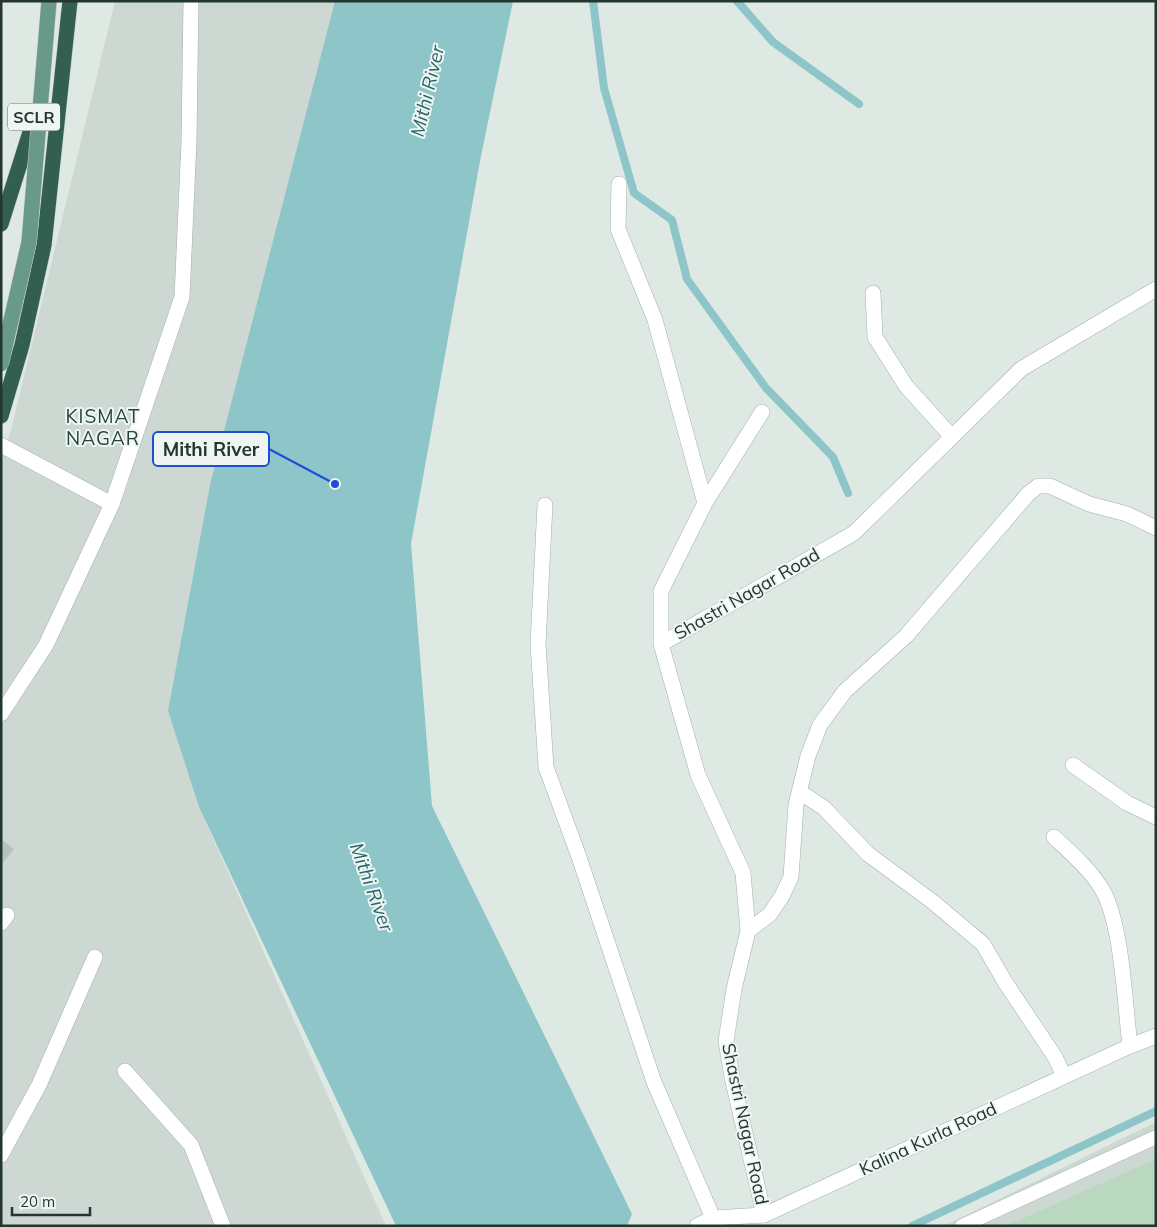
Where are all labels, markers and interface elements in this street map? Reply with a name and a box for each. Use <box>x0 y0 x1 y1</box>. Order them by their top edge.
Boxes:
water label: Mithi River <box>405 42 449 139</box>
road number: SCLR <box>8 104 60 130</box>
district label: KISMAT NAGAR <box>65 404 141 450</box>
callout: Mithi River <box>153 432 269 466</box>
text: Mithi River <box>163 437 260 461</box>
street label: Shastri Nagar Road <box>670 542 824 645</box>
water label: Mithi River <box>345 839 400 936</box>
street label: Shastri Nagar Road <box>717 1041 774 1207</box>
street label: Kalina Kurla Road <box>855 1097 1000 1180</box>
scale bar <box>12 1184 90 1216</box>
text: 20 m <box>20 1192 55 1211</box>

